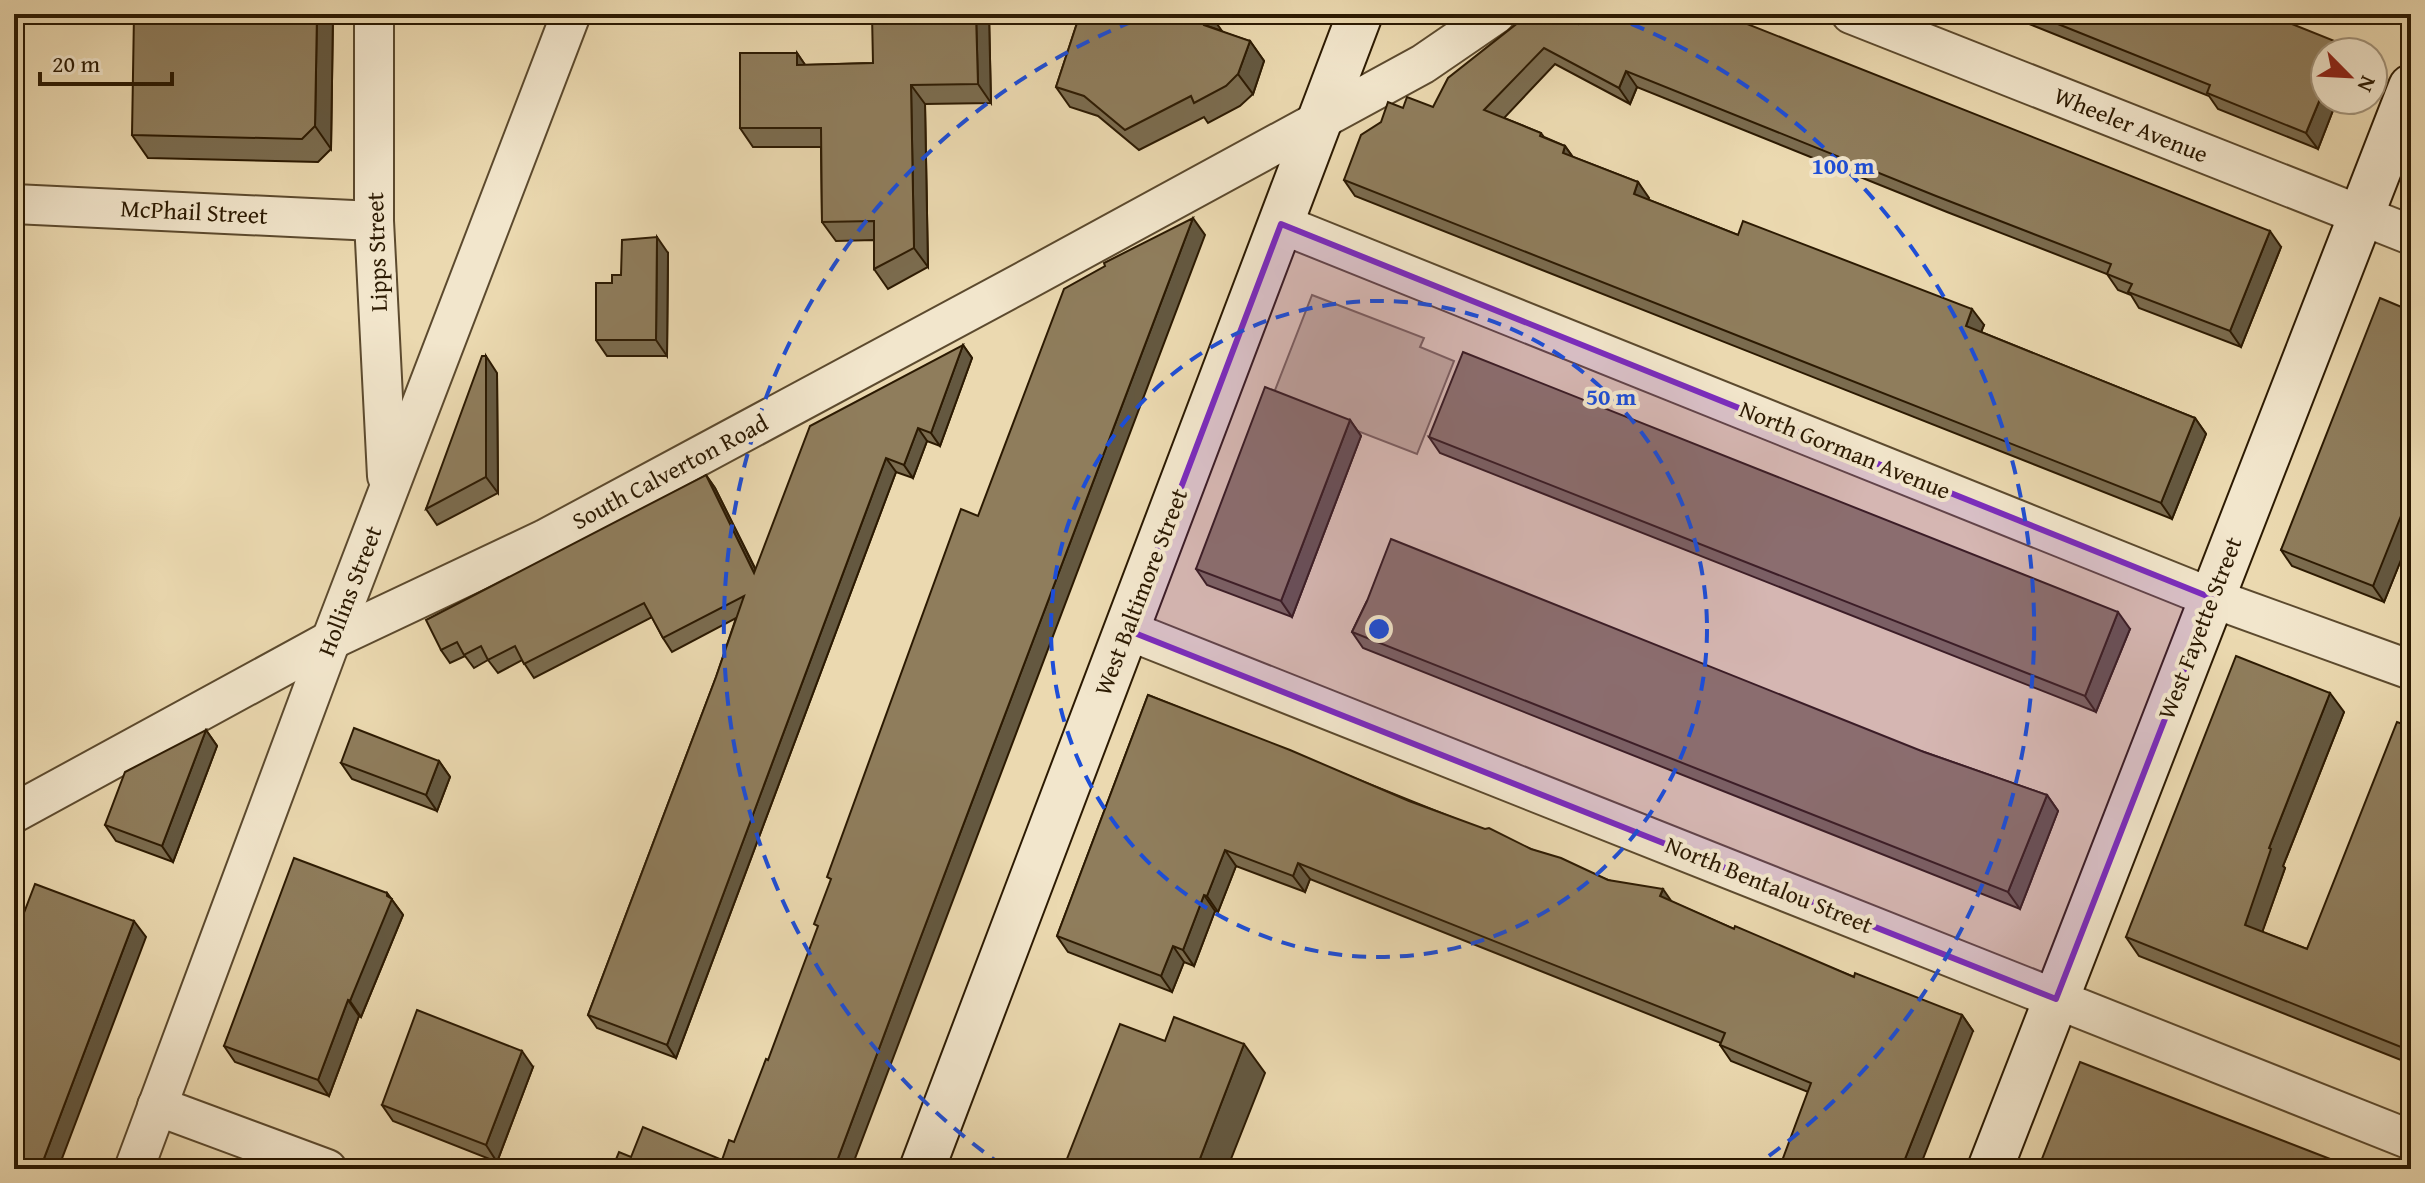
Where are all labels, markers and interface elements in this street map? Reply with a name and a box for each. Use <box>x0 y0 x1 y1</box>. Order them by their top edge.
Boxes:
scale bar <box>40 36 172 86</box>
north arrow <box>2309 36 2389 116</box>
text: 20 m <box>52 46 100 81</box>
text: N <box>2350 71 2385 98</box>
street label: Wheeler Avenue <box>2049 78 2213 171</box>
text: 100 m <box>1811 148 1875 183</box>
street label: McPhail Street <box>119 190 269 233</box>
street label: Lipps Street <box>357 191 396 313</box>
text: 50 m <box>1586 379 1637 414</box>
street label: North Gorman Avenue <box>1734 391 1956 508</box>
street label: South Calverton Road <box>566 405 774 538</box>
street label: West Baltimore Street <box>1085 483 1196 701</box>
street label: Hollins Street <box>309 520 391 661</box>
street label: West Fayette Street <box>2149 531 2251 724</box>
centre of rings <box>1365 615 1393 643</box>
street label: North Bentalou Street <box>1660 827 1879 942</box>

